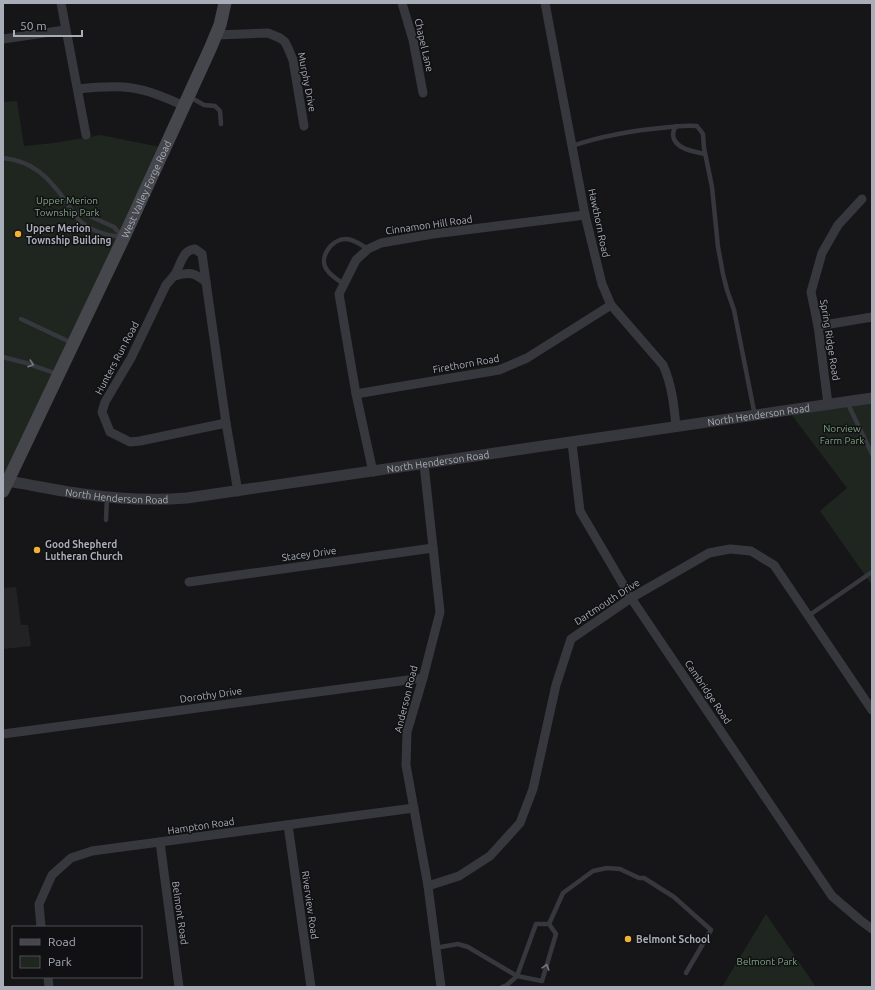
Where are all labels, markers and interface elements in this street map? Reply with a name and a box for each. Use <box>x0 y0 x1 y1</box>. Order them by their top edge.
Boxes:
scale bar <box>14 12 82 38</box>
street label: Chapel Lane <box>412 17 436 73</box>
text: 50 m <box>20 19 47 32</box>
street label: Murphy Drive <box>296 51 318 113</box>
street label: West Valley Forge Road <box>119 139 173 240</box>
street label: Hawthorn Road <box>586 188 612 259</box>
park label: Upper Merion Township Park <box>35 195 99 218</box>
street label: Cinnamon Hill Road <box>385 213 473 237</box>
place label: Upper Merion Township Building <box>26 223 112 246</box>
marker: Upper Merion Township Building <box>13 229 23 239</box>
street label: Spring Ridge Road <box>818 299 842 382</box>
street label: Hunters Run Road <box>93 319 141 396</box>
street label: Firethorn Road <box>432 353 500 375</box>
one-way arrow <box>27 360 34 368</box>
street label: North Henderson Road <box>707 402 811 427</box>
park label: Norview Farm Park <box>820 423 864 446</box>
street label: North Henderson Road <box>386 448 490 474</box>
street label: North Henderson Road <box>64 486 169 505</box>
place label: Good Shepherd Lutheran Church <box>45 539 123 562</box>
marker: Good Shepherd Lutheran Church <box>32 545 42 555</box>
street label: Stacey Drive <box>281 545 337 563</box>
street label: Dartmouth Drive <box>572 577 642 627</box>
street label: Cambridge Road <box>683 658 733 726</box>
street label: Anderson Road <box>392 664 420 734</box>
street label: Dorothy Drive <box>179 685 243 705</box>
street label: Hampton Road <box>167 816 235 836</box>
street label: Riverview Road <box>300 870 320 940</box>
street label: Belmont Road <box>170 881 190 946</box>
legend <box>12 926 142 978</box>
marker: Belmont School <box>623 934 633 944</box>
place label: Belmont School <box>636 934 710 945</box>
text: Road <box>48 935 76 948</box>
text: Park <box>48 955 72 968</box>
park label: Belmont Park <box>737 956 797 967</box>
one-way arrow <box>541 964 550 971</box>

